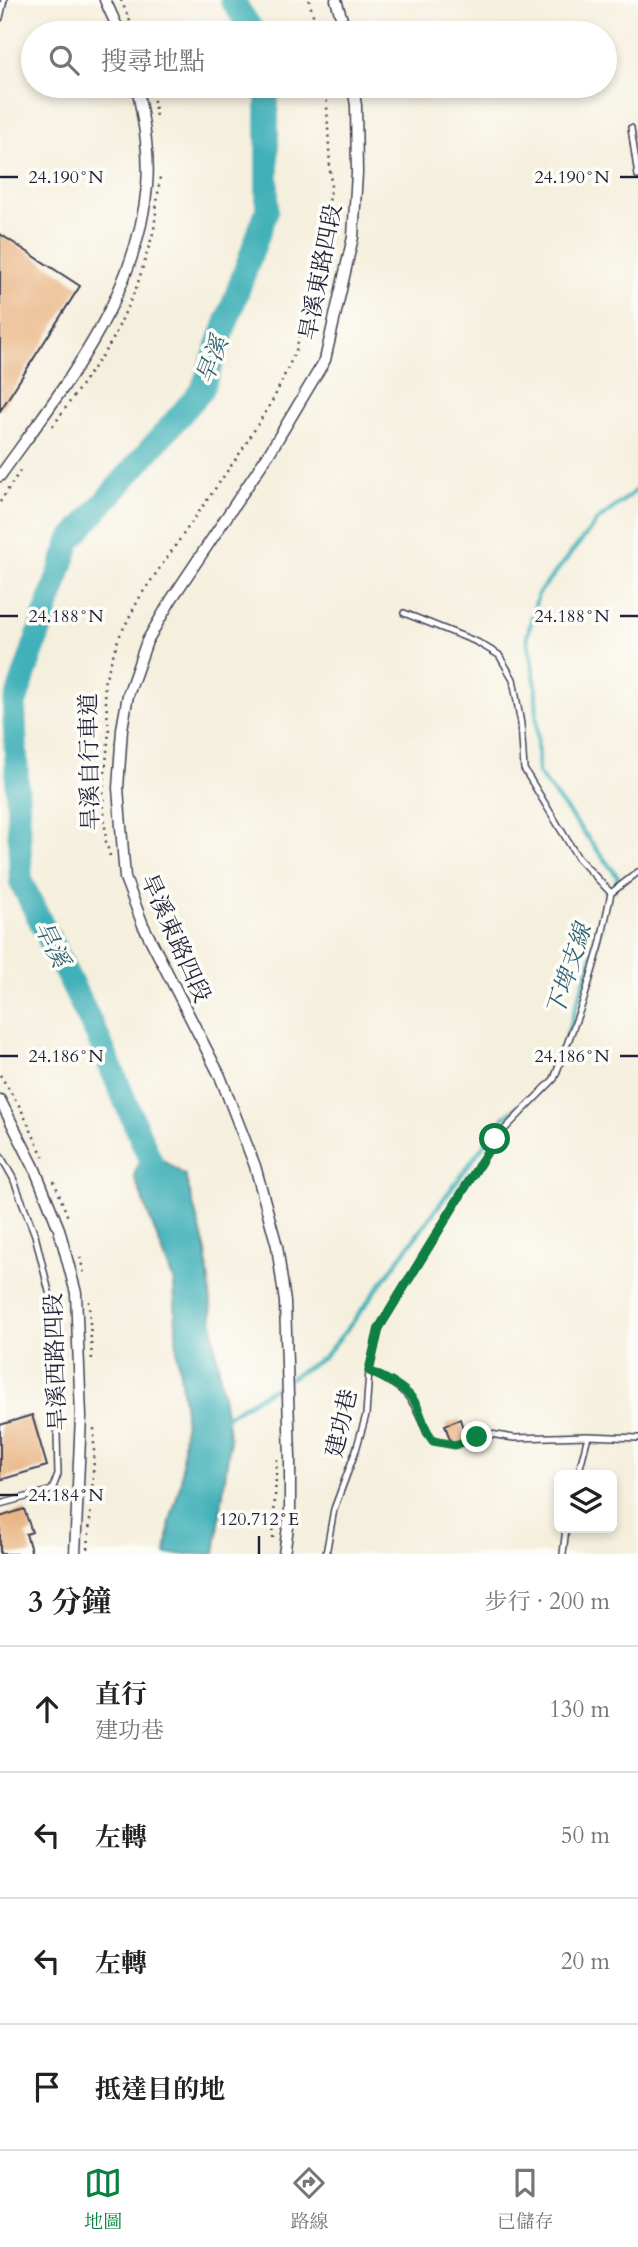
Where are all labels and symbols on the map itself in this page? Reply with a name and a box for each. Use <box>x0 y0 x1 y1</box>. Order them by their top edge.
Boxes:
text: 24.190°N <box>28 165 104 190</box>
text: 24.190°N <box>534 165 610 190</box>
street label: 旱溪東路四段 <box>292 201 349 343</box>
water label: 旱溪 <box>188 329 238 388</box>
text: 24.188°N <box>28 604 104 629</box>
text: 24.188°N <box>534 604 610 629</box>
street label: 旱溪自行車道 <box>73 693 106 831</box>
street label: 旱溪東路四段 <box>133 869 218 1008</box>
water label: 旱溪 <box>26 915 78 976</box>
water label: 下埤支線 <box>539 917 601 1021</box>
text: 24.186°N <box>28 1044 104 1069</box>
text: 24.186°N <box>534 1044 610 1069</box>
route start <box>479 1123 510 1154</box>
street label: 旱溪西路四段 <box>38 1292 73 1431</box>
street label: 建功巷 <box>319 1386 364 1460</box>
route end <box>461 1421 492 1452</box>
text: 24.184°N <box>28 1483 104 1508</box>
text: 120.712°E <box>219 1507 299 1532</box>

